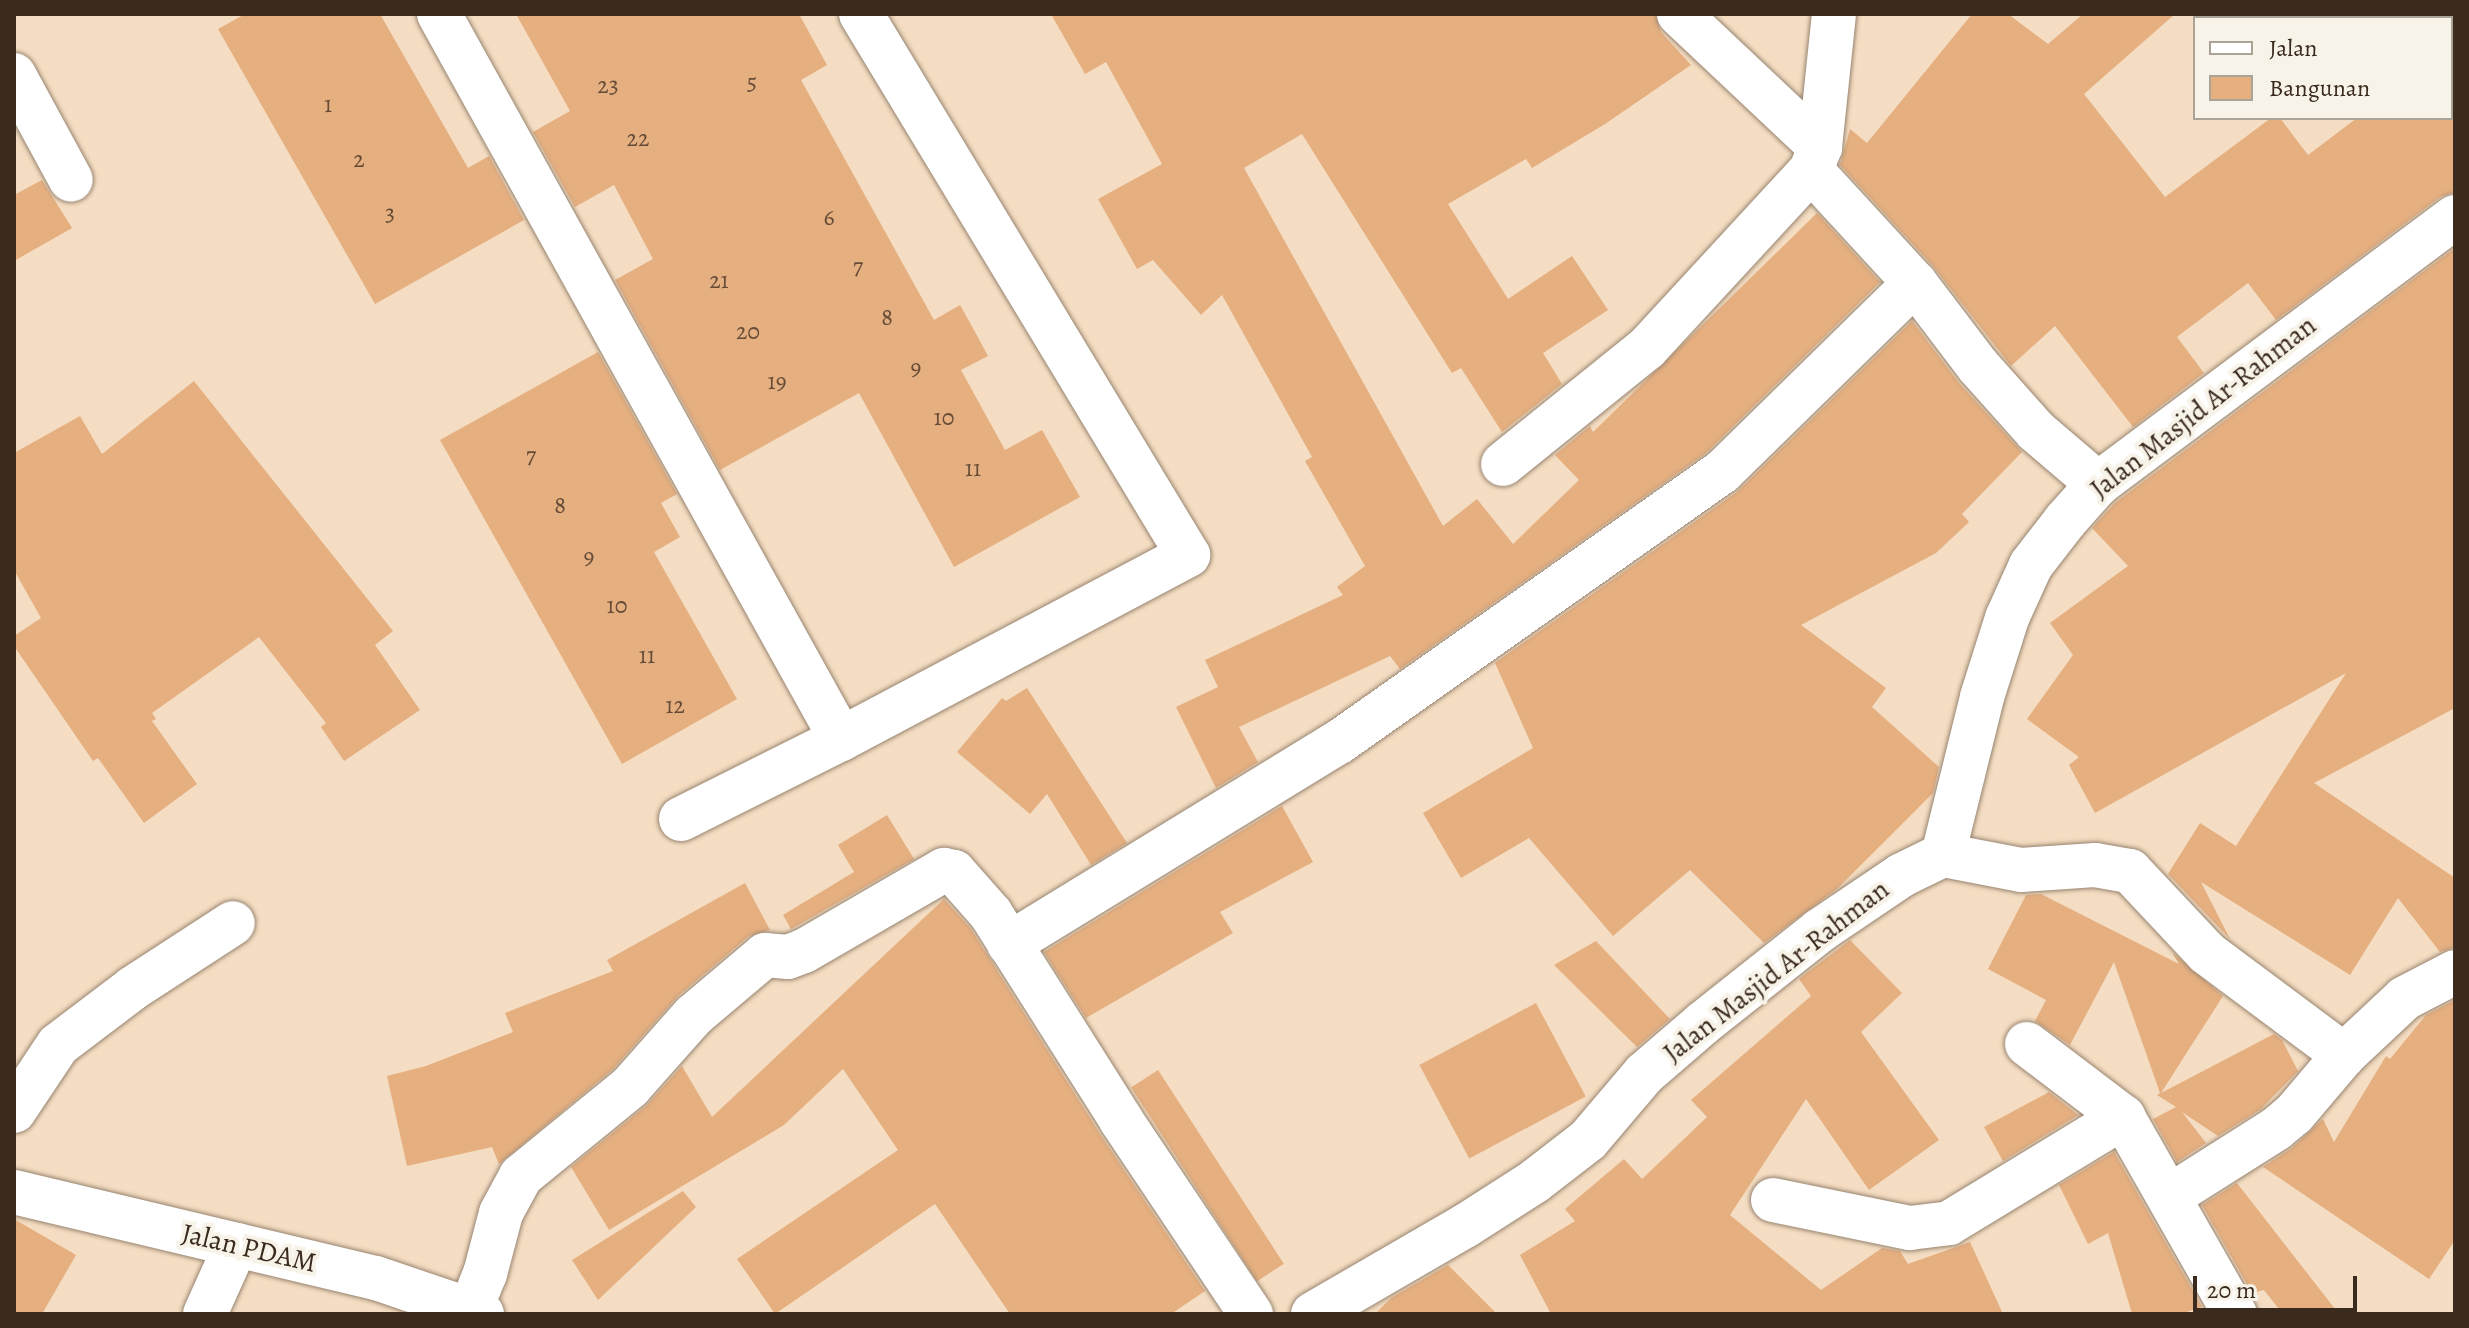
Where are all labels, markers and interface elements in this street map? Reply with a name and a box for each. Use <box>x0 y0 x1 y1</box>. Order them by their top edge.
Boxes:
legend <box>2193 16 2453 120</box>
text: Jalan <box>2269 32 2318 64</box>
house number: 5 <box>747 69 757 97</box>
house number: 23 <box>597 72 619 100</box>
text: Bangunan <box>2269 72 2370 104</box>
house number: 1 <box>324 91 332 119</box>
house number: 22 <box>627 125 649 153</box>
house number: 2 <box>353 146 365 174</box>
house number: 3 <box>385 200 395 228</box>
house number: 6 <box>823 204 835 232</box>
house number: 7 <box>853 253 863 281</box>
house number: 21 <box>709 267 729 295</box>
house number: 8 <box>881 304 893 332</box>
street label: Jalan Masjid Ar-Rahman <box>2083 308 2323 506</box>
house number: 20 <box>736 318 760 346</box>
house number: 9 <box>911 354 921 382</box>
house number: 19 <box>767 368 787 396</box>
house number: 10 <box>934 404 954 432</box>
house number: 7 <box>526 442 536 470</box>
house number: 11 <box>965 455 981 483</box>
house number: 8 <box>554 492 566 520</box>
house number: 9 <box>584 543 594 571</box>
house number: 10 <box>607 592 627 620</box>
house number: 11 <box>639 642 655 670</box>
house number: 12 <box>665 692 685 720</box>
street label: Jalan Masjid Ar-Rahman <box>1656 872 1896 1070</box>
street label: Jalan PDAM <box>178 1216 320 1280</box>
scale bar <box>2197 1260 2361 1310</box>
text: 20 m <box>2207 1274 2256 1306</box>

